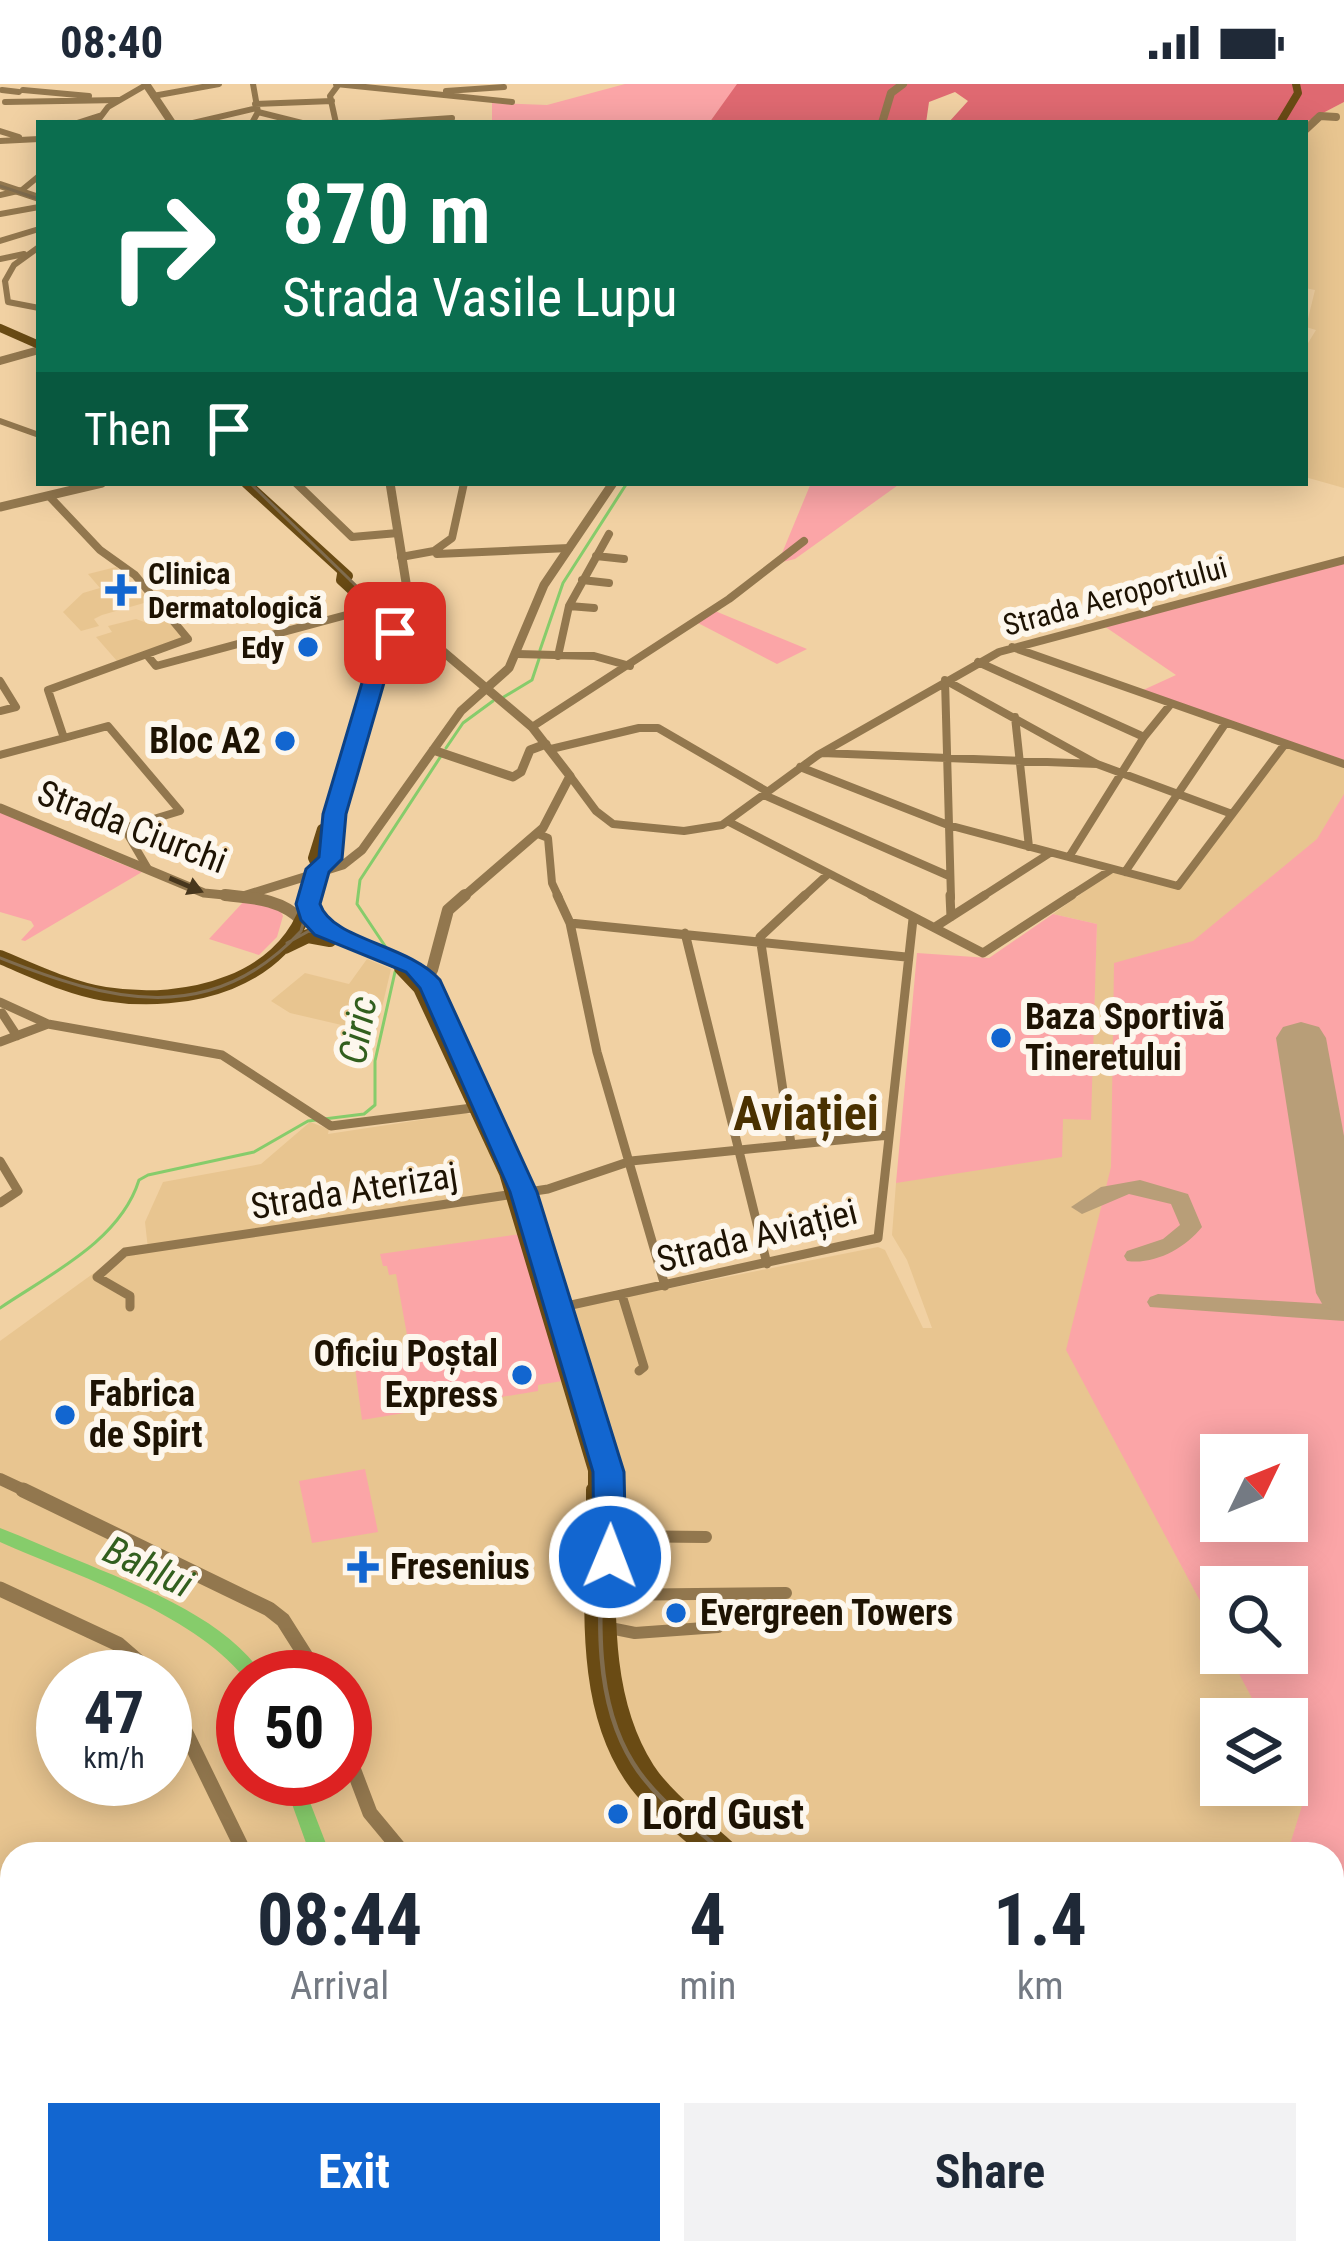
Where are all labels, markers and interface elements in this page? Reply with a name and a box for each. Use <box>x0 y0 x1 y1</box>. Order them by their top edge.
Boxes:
text: 08:40 <box>60 16 163 69</box>
text: 870 m <box>282 165 491 264</box>
icon: right <box>84 168 240 324</box>
text: Strada Vasile Lupu <box>282 266 678 329</box>
icon: arrive <box>196 396 262 462</box>
text: Then <box>84 403 172 456</box>
street label: Strada Aeroportului <box>999 549 1231 643</box>
place label: Clinica Dermatologică <box>148 556 322 625</box>
marker: Clinica Dermatologică <box>105 574 137 606</box>
pin <box>344 582 446 684</box>
icon: arrive <box>362 600 428 666</box>
place label: Edy <box>241 630 285 665</box>
marker: Edy <box>295 634 321 660</box>
place label: Bloc A2 <box>149 720 261 762</box>
marker: Bloc A2 <box>272 728 298 754</box>
street label: Strada Ciurchi <box>31 772 233 882</box>
one-way arrow <box>168 876 204 895</box>
water label: Ciric <box>329 993 387 1067</box>
place label: Baza Sportivă Tineretului <box>1025 996 1225 1079</box>
marker: Baza Sportivă Tineretului <box>988 1025 1014 1051</box>
district label: Aviației <box>733 1085 879 1142</box>
street label: Strada Aterizaj <box>248 1154 460 1228</box>
street label: Strada Aviației <box>652 1191 862 1281</box>
place label: Oficiu Poștal Express <box>313 1333 498 1416</box>
marker: Oficiu Poștal Express <box>509 1362 535 1388</box>
place label: Fabrica de Spirt <box>89 1373 203 1456</box>
marker: Fabrica de Spirt <box>52 1402 78 1428</box>
north arrow <box>1200 1434 1308 1542</box>
map controls <box>1200 1434 1308 1806</box>
position arrow <box>547 1494 673 1620</box>
water label: Bahlui <box>96 1527 200 1608</box>
place label: Fresenius <box>390 1546 530 1588</box>
marker: Fresenius <box>347 1551 379 1583</box>
button: search <box>1200 1566 1308 1674</box>
place label: Evergreen Towers <box>700 1592 953 1634</box>
marker: Evergreen Towers <box>663 1600 689 1626</box>
speed limit sign: 50 <box>216 1650 372 1806</box>
text: 47 <box>84 1677 144 1748</box>
button: layers <box>1200 1698 1308 1806</box>
text: km/h <box>83 1740 145 1775</box>
place label: Lord Gust <box>642 1790 804 1839</box>
marker: Lord Gust <box>605 1801 631 1827</box>
text: 08:44 <box>257 1878 422 1963</box>
text: 4 <box>690 1878 726 1963</box>
text: 1.4 <box>993 1878 1087 1963</box>
text: Arrival <box>290 1963 389 2009</box>
text: min <box>679 1963 736 2009</box>
text: km <box>1017 1963 1064 2009</box>
button: Exit <box>48 2103 660 2241</box>
button: Share <box>684 2103 1296 2241</box>

